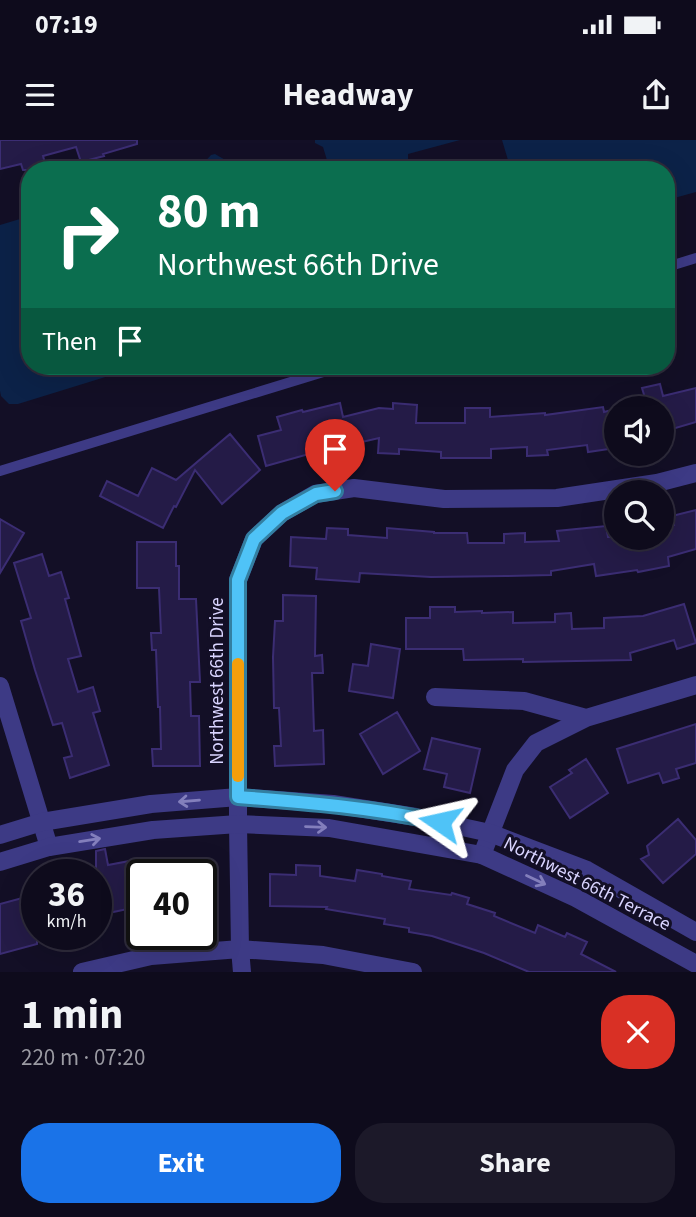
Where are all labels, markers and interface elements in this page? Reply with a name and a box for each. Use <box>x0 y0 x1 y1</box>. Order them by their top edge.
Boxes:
text: 07:19 <box>35 6 98 43</box>
text: Headway <box>282 72 414 118</box>
icon: menu <box>21 76 59 114</box>
icon: share <box>637 76 675 114</box>
text: 80 m <box>157 177 261 247</box>
icon: right <box>42 189 133 280</box>
text: Northwest 66th Drive <box>157 242 439 288</box>
icon: arrive <box>111 322 149 360</box>
text: Then <box>42 323 97 360</box>
map controls <box>604 396 674 550</box>
button: sound <box>604 396 674 466</box>
pin <box>305 419 365 491</box>
icon: arrive <box>316 430 354 468</box>
button: search <box>604 480 674 550</box>
street label: Northwest 66th Drive <box>204 597 231 765</box>
position arrow <box>403 785 477 859</box>
one-way arrow <box>178 795 201 808</box>
one-way arrow <box>305 821 328 834</box>
street label: Northwest 66th Terrace <box>499 830 675 938</box>
one-way arrow <box>78 833 101 846</box>
speed limit sign: 40 <box>126 859 217 950</box>
text: 36 <box>48 870 85 920</box>
one-way arrow <box>525 873 546 887</box>
text: km/h <box>47 909 86 934</box>
text: 1 min <box>21 985 123 1045</box>
button: close <box>601 995 675 1069</box>
text: 220 m · 07:20 <box>21 1041 145 1074</box>
button: Exit <box>21 1123 341 1203</box>
button: Share <box>355 1123 675 1203</box>

